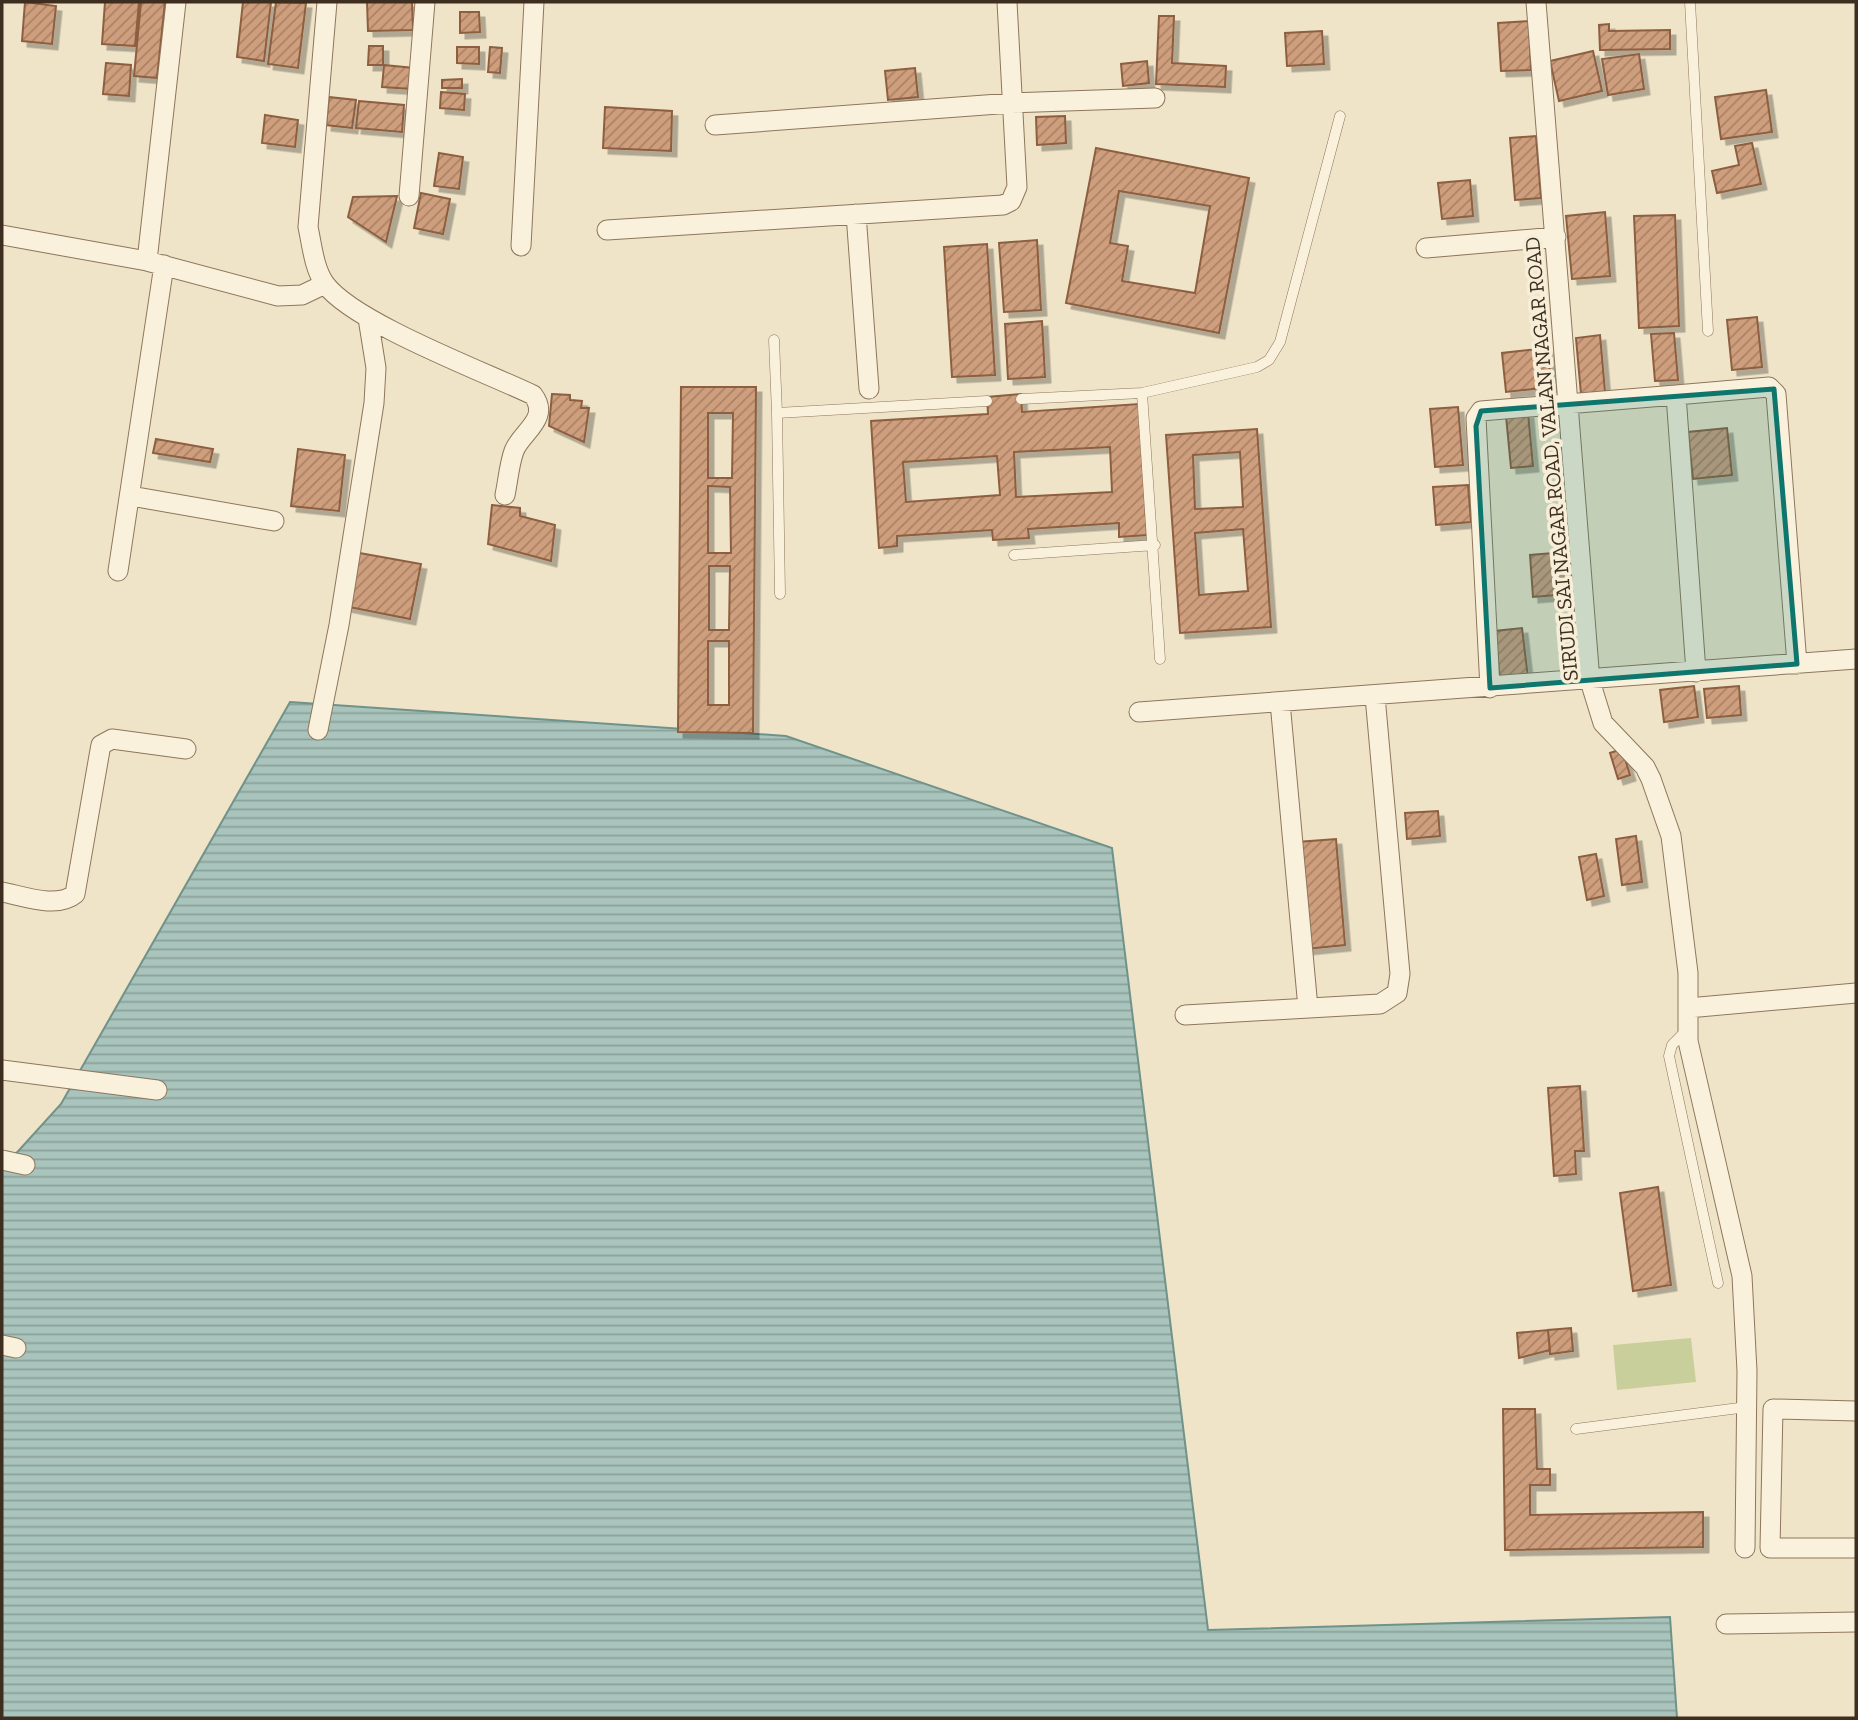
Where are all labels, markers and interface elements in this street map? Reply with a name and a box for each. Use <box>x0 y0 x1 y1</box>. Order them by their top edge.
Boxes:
street label: SIRUDI SAI NAGAR ROAD, VALAN NAGAR ROAD <box>1519 236 1583 682</box>

